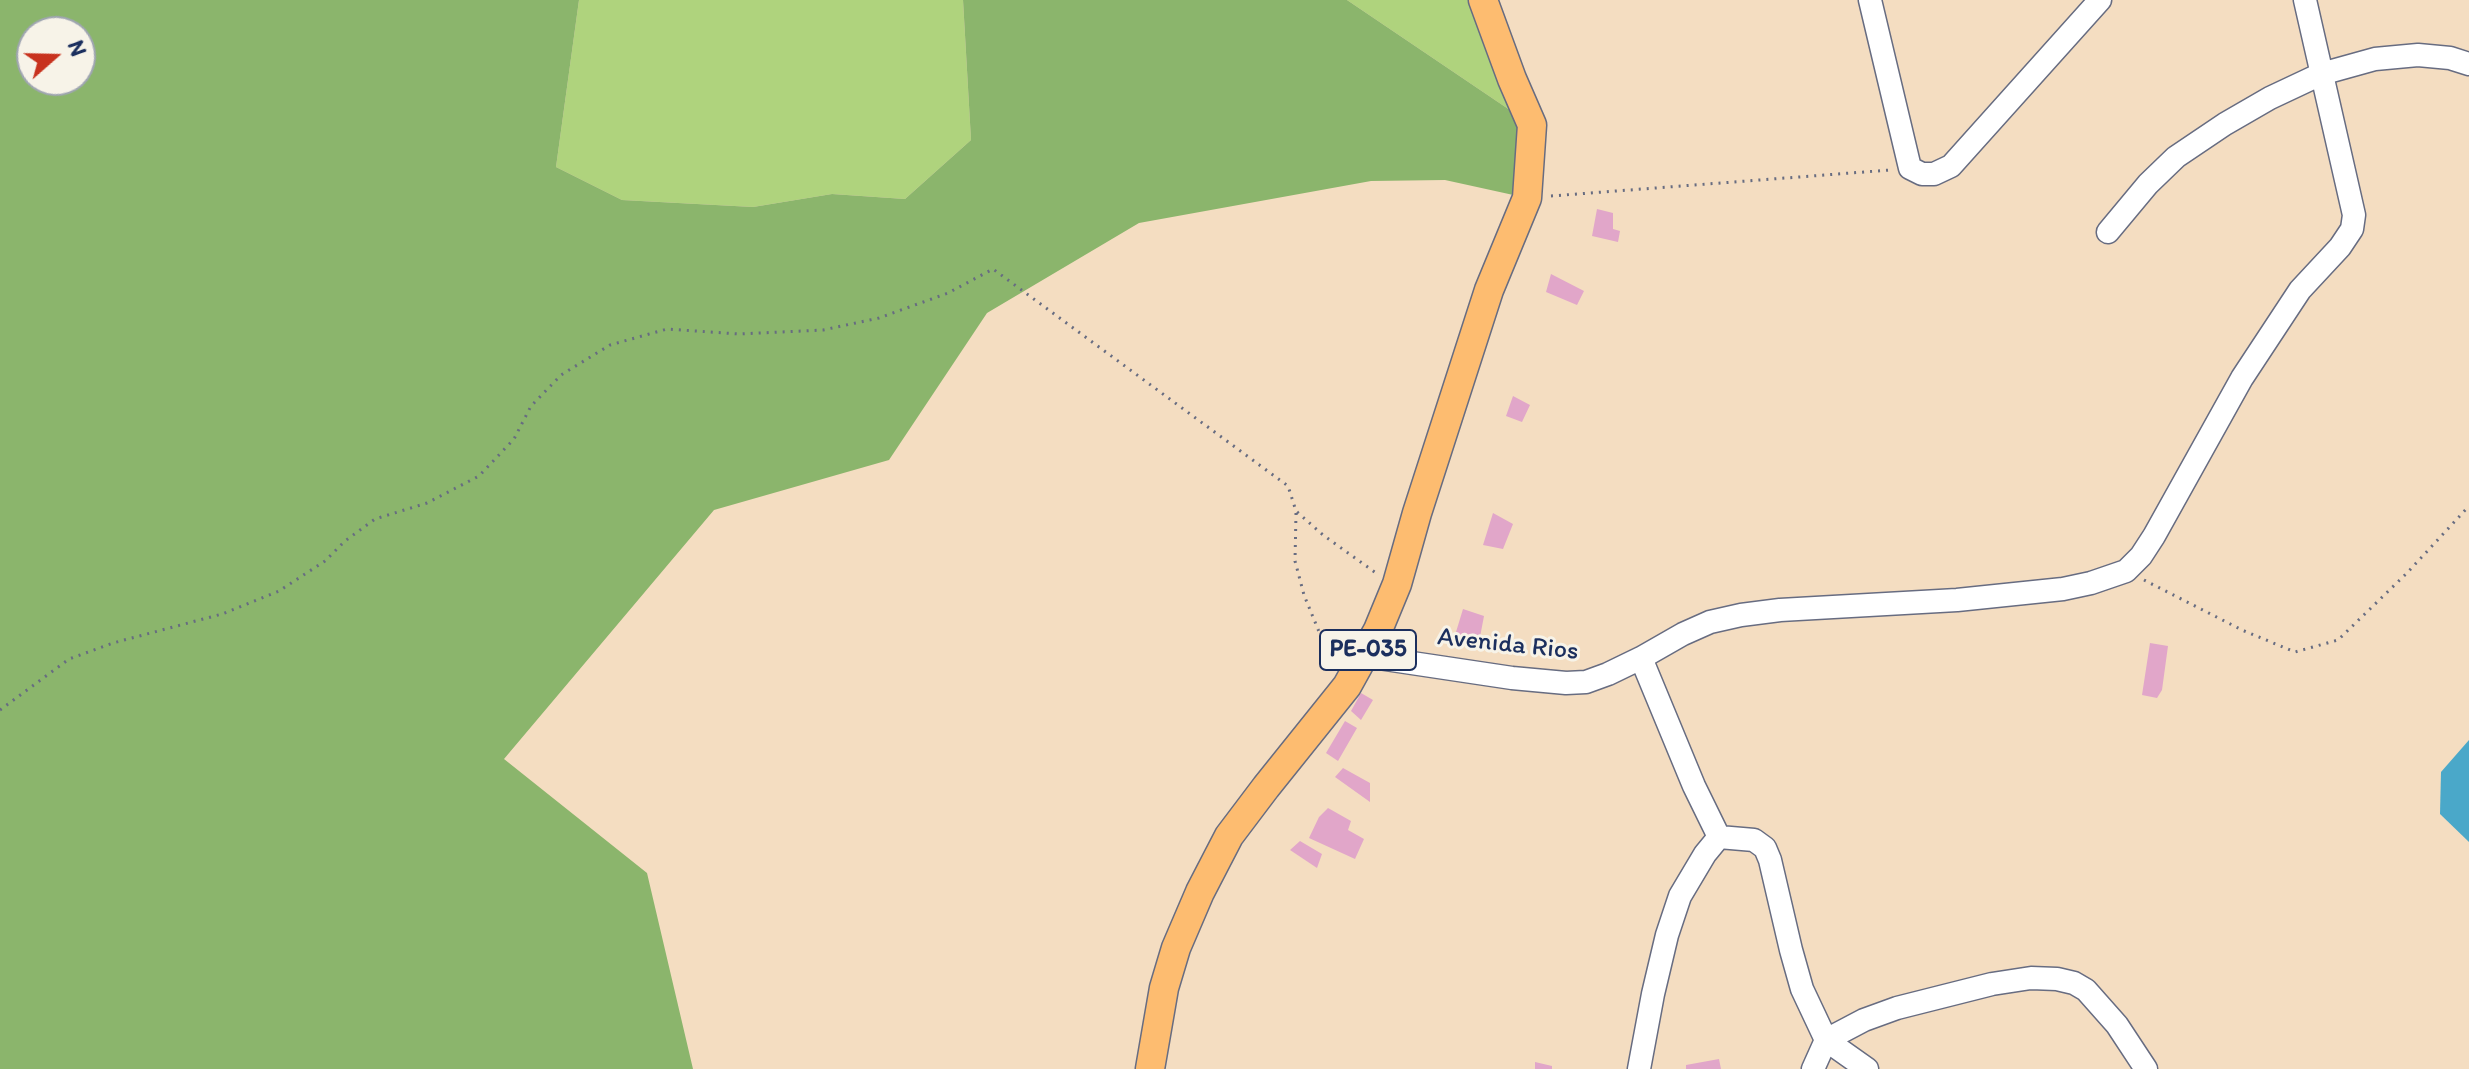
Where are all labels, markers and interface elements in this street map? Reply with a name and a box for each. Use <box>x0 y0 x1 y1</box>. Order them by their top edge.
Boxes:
north arrow <box>16 16 96 96</box>
text: N <box>62 37 92 60</box>
street label: Avenida Rios <box>1436 622 1580 668</box>
road number: PE-035 <box>1320 630 1416 670</box>

